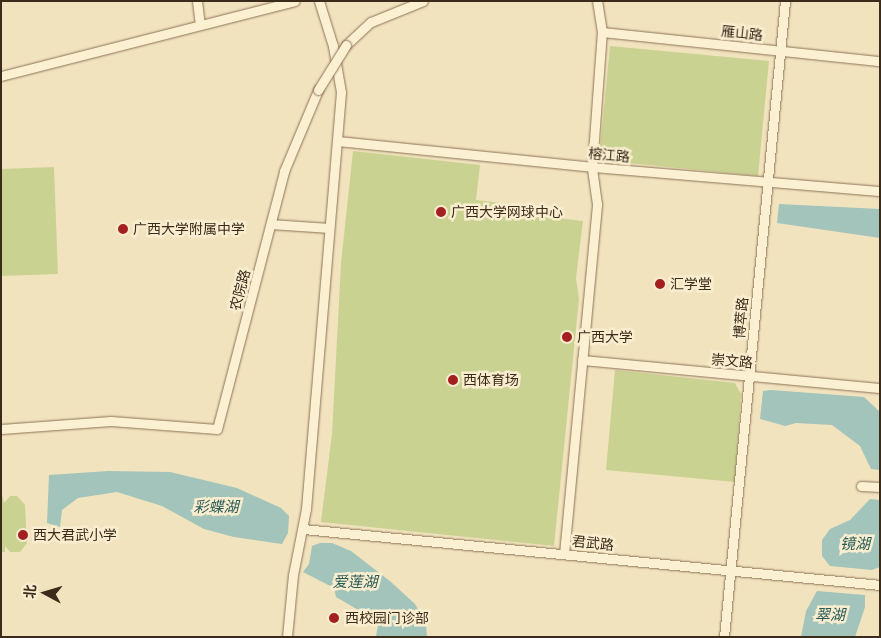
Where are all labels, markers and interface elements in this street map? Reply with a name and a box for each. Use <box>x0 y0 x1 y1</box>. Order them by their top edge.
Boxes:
street label: 雁山路 <box>720 22 764 44</box>
street label: 榕江路 <box>587 145 631 165</box>
place label: 广西大学网球中心 <box>451 204 563 220</box>
marker: 广西大学网球中心 <box>435 206 447 218</box>
place label: 广西大学附属中学 <box>133 221 245 237</box>
marker: 广西大学附属中学 <box>117 223 129 235</box>
street label: 农院路 <box>226 268 254 312</box>
place label: 汇学堂 <box>670 276 712 292</box>
marker: 汇学堂 <box>654 278 666 290</box>
street label: 博萃路 <box>731 296 751 340</box>
place label: 广西大学 <box>577 329 633 345</box>
marker: 广西大学 <box>561 331 573 343</box>
street label: 崇文路 <box>710 351 754 371</box>
place label: 西体育场 <box>463 372 519 388</box>
marker: 西体育场 <box>447 374 459 386</box>
water label: 彩蝶湖 <box>194 498 238 516</box>
place label: 西大君武小学 <box>33 527 117 543</box>
marker: 西大君武小学 <box>17 529 29 541</box>
street label: 君武路 <box>571 532 615 554</box>
water label: 镜湖 <box>840 535 870 553</box>
north arrow <box>20 568 70 618</box>
water label: 爱莲湖 <box>333 573 377 591</box>
text: 北 <box>20 584 40 599</box>
water label: 翠湖 <box>815 606 845 624</box>
place label: 西校园门诊部 <box>345 610 429 626</box>
marker: 西校园门诊部 <box>327 611 341 625</box>

